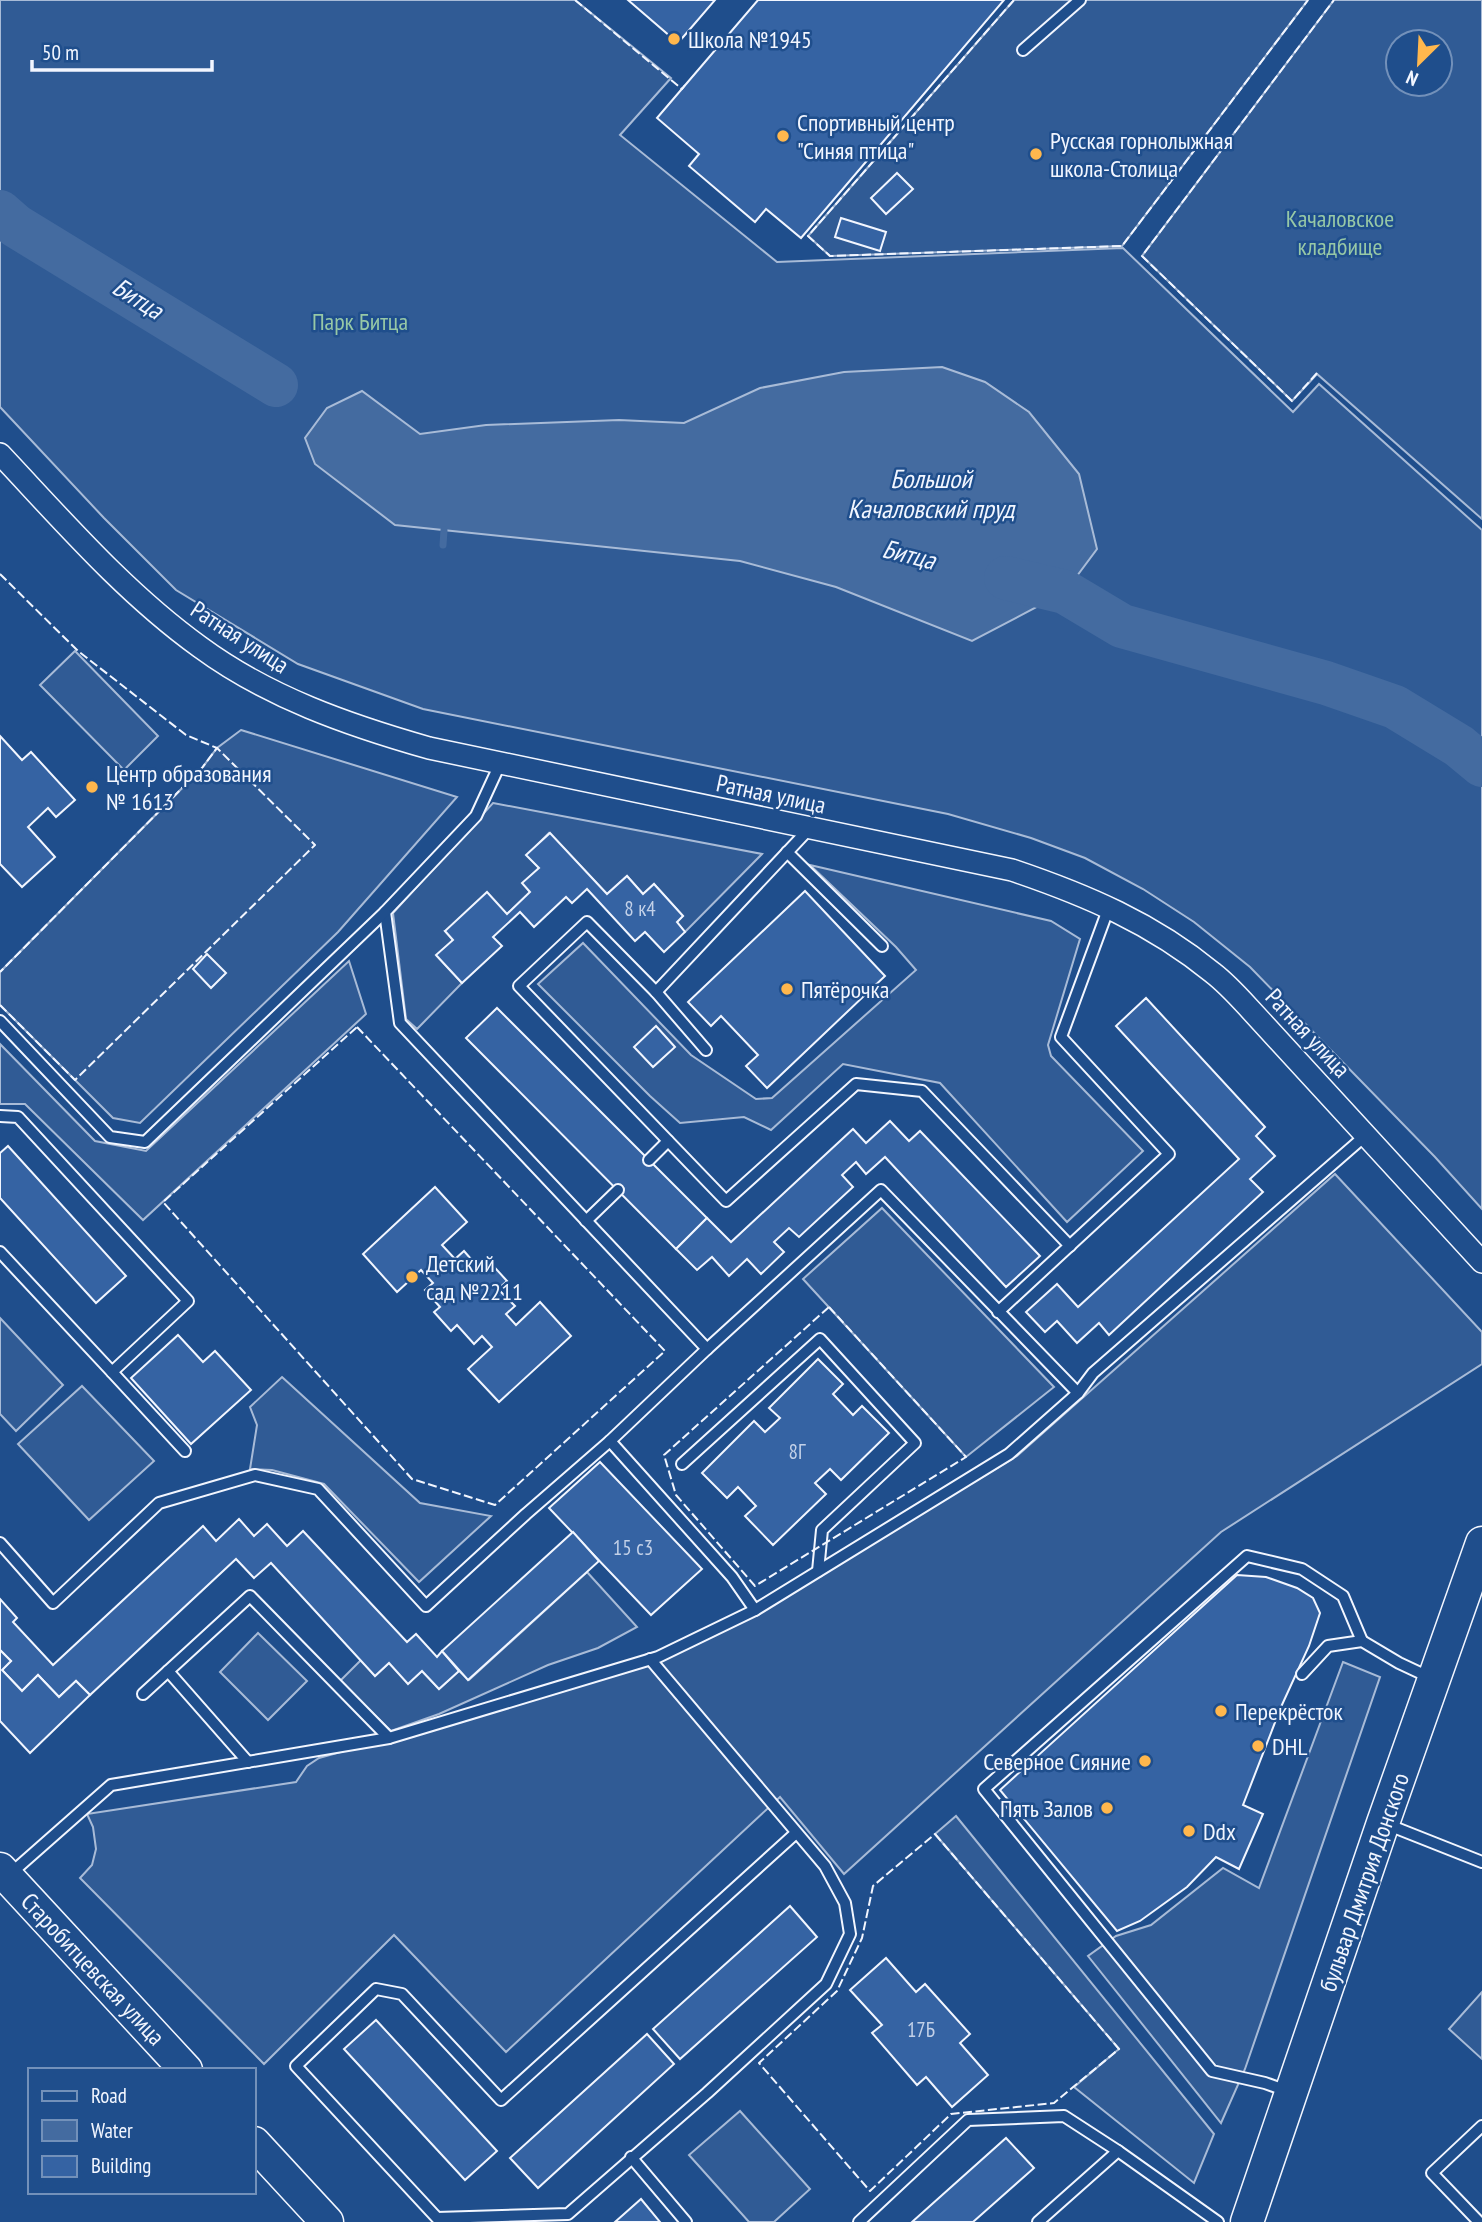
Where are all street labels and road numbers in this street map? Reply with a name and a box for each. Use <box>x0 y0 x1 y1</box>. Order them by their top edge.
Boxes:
street label: Ратная улица <box>185 594 295 680</box>
street label: Ратная улица <box>713 767 829 821</box>
street label: Ратная улица <box>1259 982 1357 1084</box>
street label: бульвар Дмитрия Донского <box>1312 1769 1416 1995</box>
street label: Старобитцевская улица <box>14 1886 172 2052</box>

